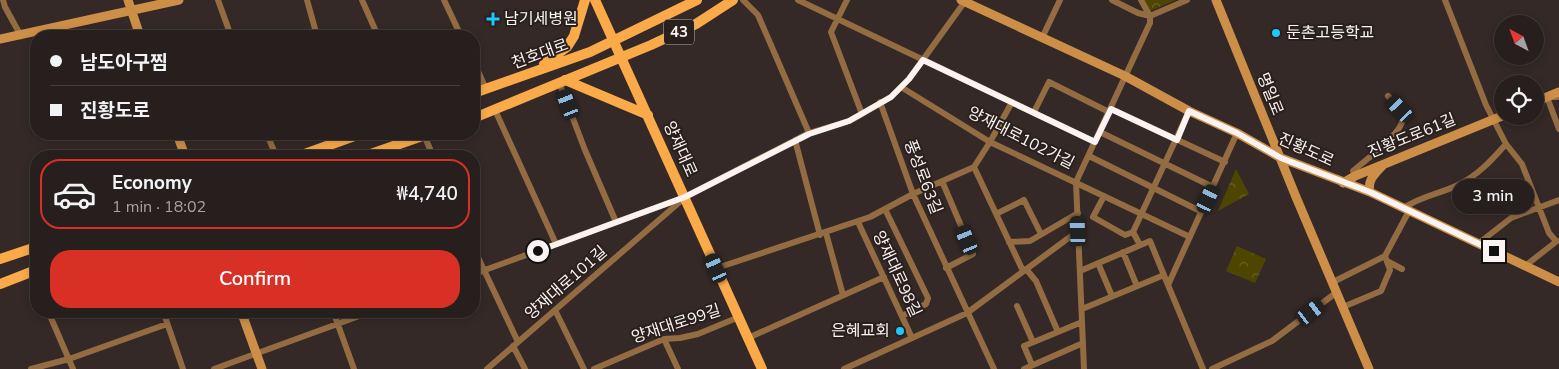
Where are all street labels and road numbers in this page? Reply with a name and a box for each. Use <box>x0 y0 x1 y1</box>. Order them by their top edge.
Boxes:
road number: 43 <box>664 20 694 44</box>
street label: 천호대로 <box>509 34 572 74</box>
street label: 명일로 <box>1252 69 1289 119</box>
street label: 양재대로102가길 <box>964 102 1078 174</box>
street label: 진황도로61길 <box>1365 108 1459 164</box>
street label: 양재대로 <box>658 118 702 181</box>
street label: 진황도로 <box>1275 128 1338 172</box>
street label: 풍성로63길 <box>899 137 947 217</box>
street label: 양재대로98길 <box>867 227 927 321</box>
street label: 양재대로101길 <box>520 241 612 325</box>
street label: 양재대로99길 <box>628 299 724 349</box>

